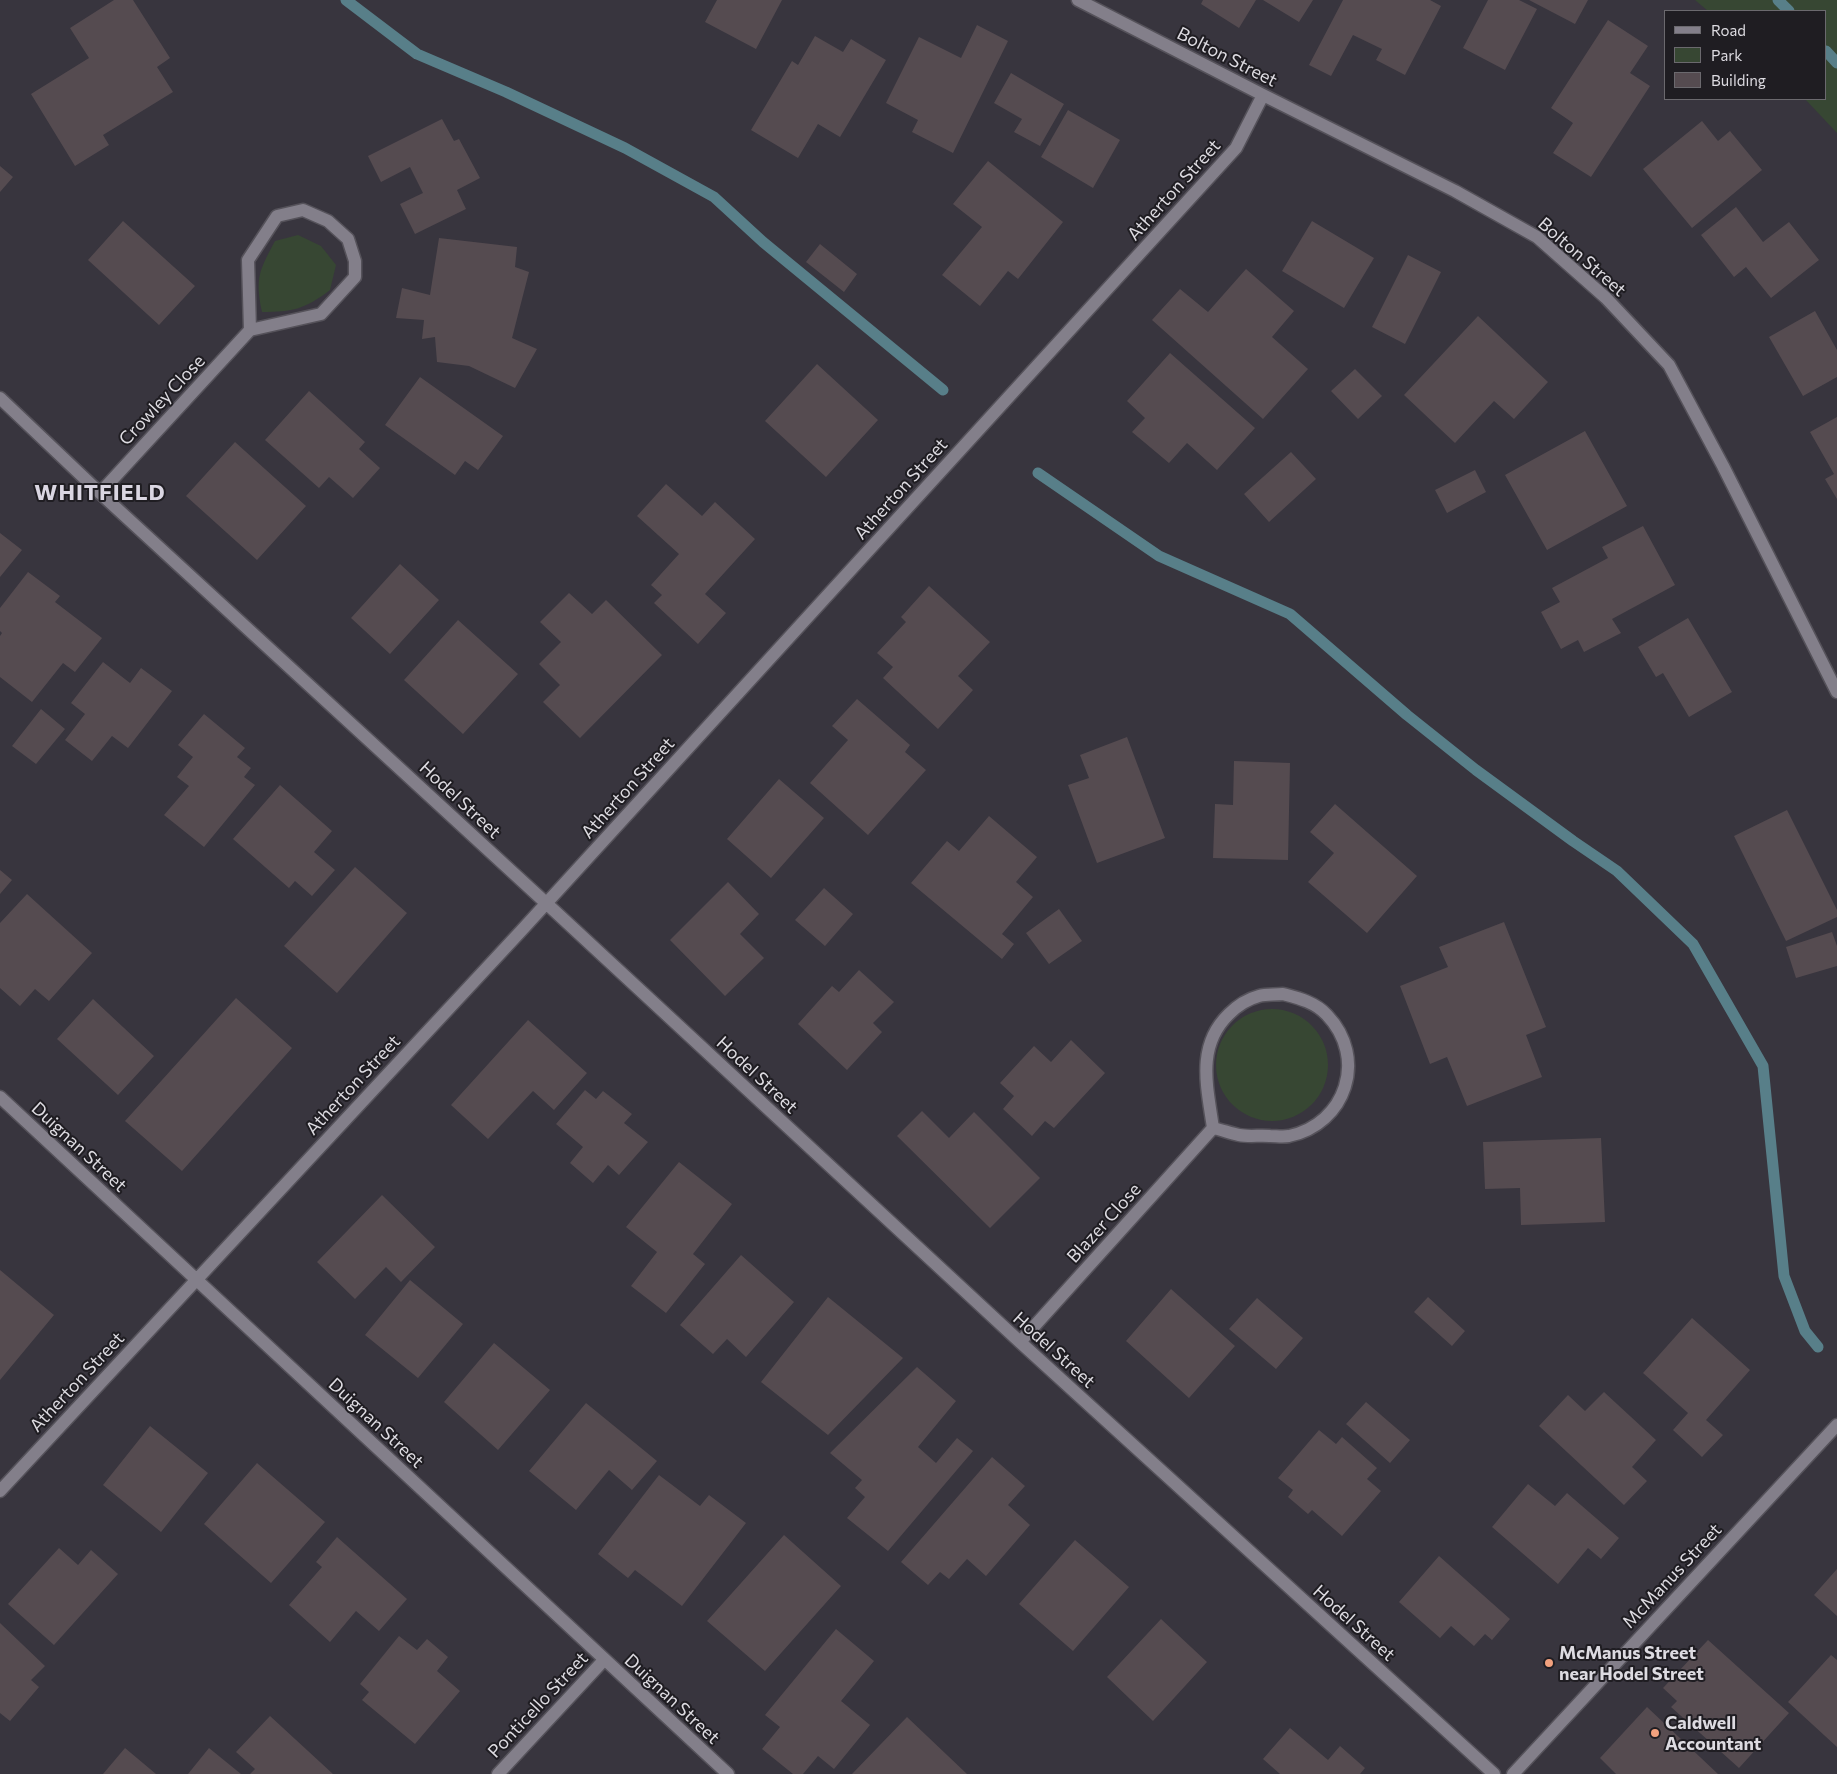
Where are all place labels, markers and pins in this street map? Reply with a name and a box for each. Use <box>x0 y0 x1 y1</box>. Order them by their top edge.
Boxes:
place label: McManus Street near Hodel Street <box>1559 1642 1704 1685</box>
marker: McManus Street near Hodel Street <box>1543 1657 1555 1669</box>
place label: Caldwell Accountant <box>1665 1712 1761 1755</box>
marker: Caldwell Accountant <box>1649 1727 1661 1739</box>

